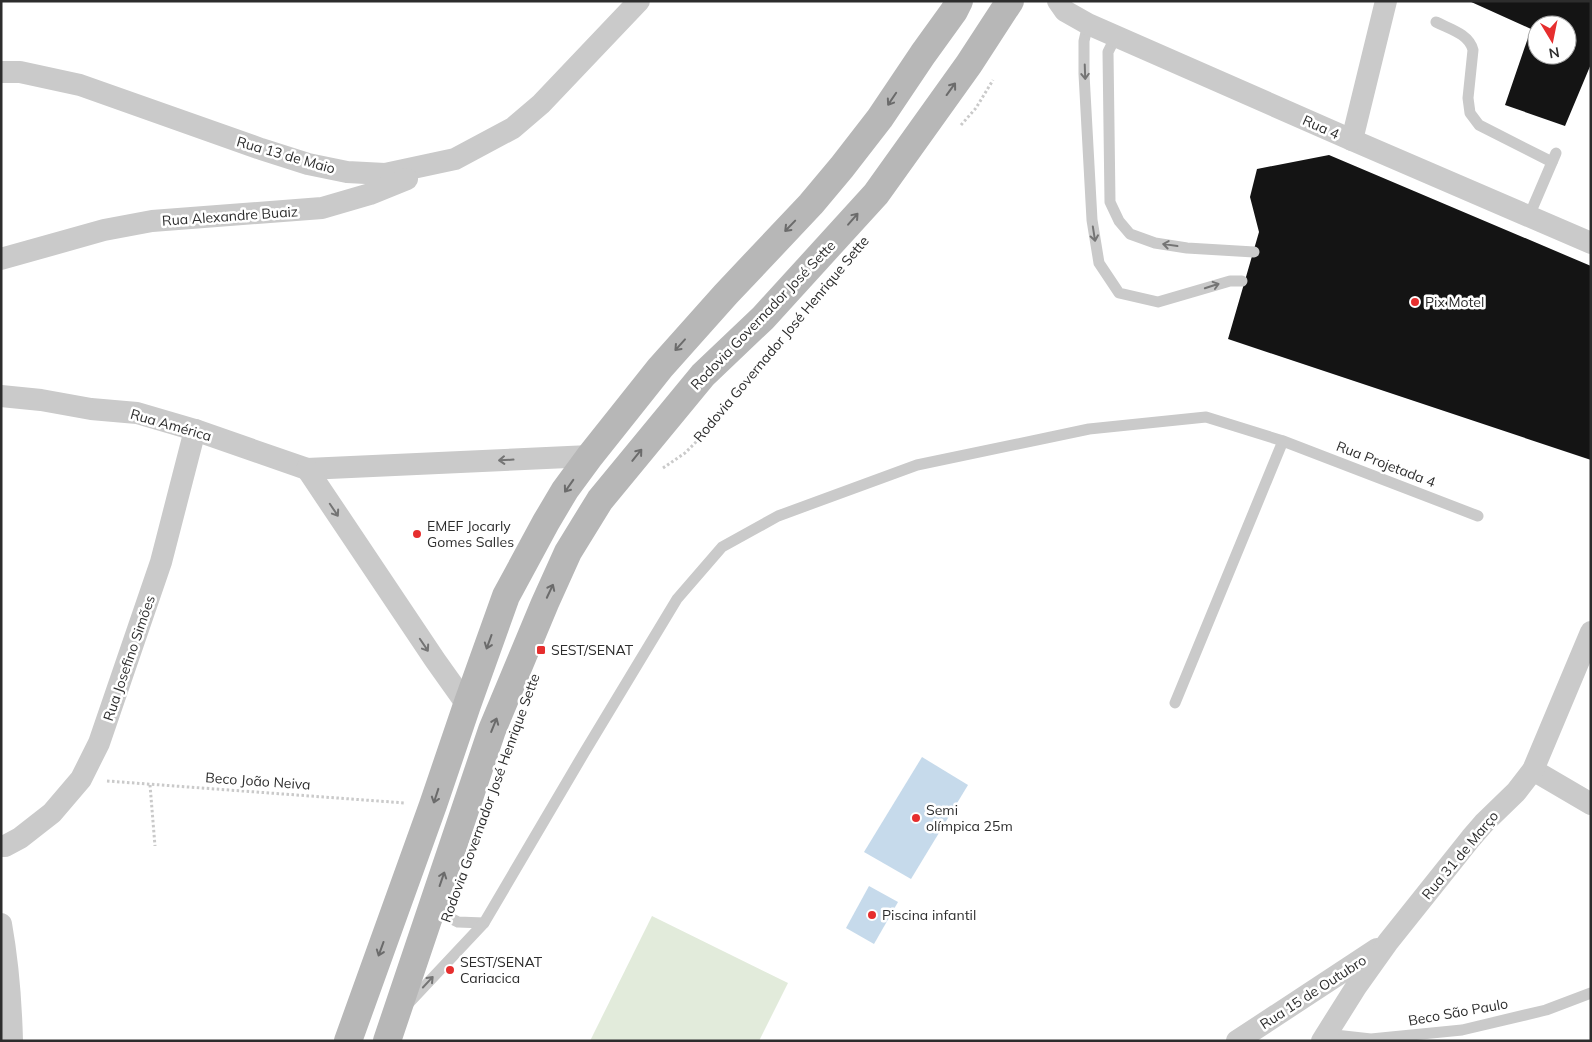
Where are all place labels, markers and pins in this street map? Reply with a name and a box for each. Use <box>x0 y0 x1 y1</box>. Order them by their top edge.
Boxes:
place label: Pix Motel <box>1425 293 1484 311</box>
marker: Pix Motel <box>1409 296 1421 308</box>
place label: EMEF Jocarly Gomes Salles <box>427 517 514 551</box>
marker: EMEF Jocarly Gomes Salles <box>411 528 423 540</box>
place label: SEST/SENAT <box>551 641 634 659</box>
marker: SEST/SENAT <box>535 644 547 656</box>
place label: Semi olímpica 25m <box>926 801 1013 835</box>
marker: Semi olímpica 25m <box>910 812 922 824</box>
place label: Piscina infantil <box>882 906 976 924</box>
marker: Piscina infantil <box>866 909 878 921</box>
place label: SEST/SENAT Cariacica <box>460 953 543 987</box>
marker: SEST/SENAT Cariacica <box>444 964 456 976</box>

